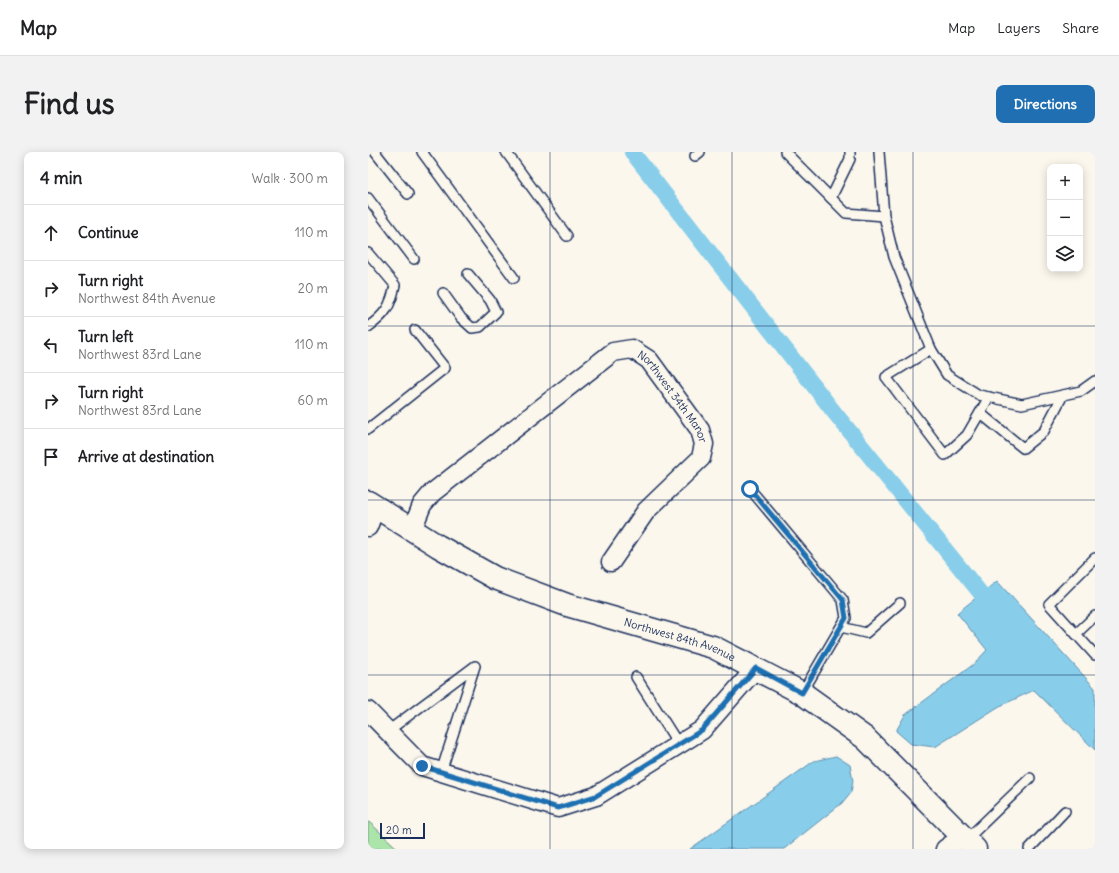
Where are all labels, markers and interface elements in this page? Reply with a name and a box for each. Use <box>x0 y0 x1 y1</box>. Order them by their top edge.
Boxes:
text: Map <box>20 16 57 40</box>
text: Map <box>948 19 975 37</box>
text: Layers <box>997 19 1040 37</box>
text: Share <box>1062 19 1099 37</box>
button: Directions <box>996 85 1095 123</box>
text: Find us <box>24 86 115 122</box>
map controls <box>1047 164 1083 272</box>
button: + <box>1047 164 1083 200</box>
text: 4 min <box>40 167 82 189</box>
text: Walk · 300 m <box>252 170 328 187</box>
button: − <box>1047 200 1083 236</box>
icon: ahead <box>40 222 62 244</box>
text: Continue <box>78 223 139 242</box>
text: 110 m <box>295 224 328 241</box>
button: layers <box>1047 236 1083 272</box>
text: Turn right <box>78 271 143 290</box>
icon: right <box>40 278 62 300</box>
text: 20 m <box>298 280 328 297</box>
text: Northwest 84th Avenue <box>78 290 215 307</box>
text: Turn left <box>78 327 133 346</box>
icon: left <box>40 334 62 356</box>
text: 110 m <box>295 336 328 353</box>
text: Northwest 83rd Lane <box>78 346 202 363</box>
street label: Northwest 34th Manor <box>635 347 710 445</box>
text: Turn right <box>78 383 143 402</box>
icon: right <box>40 390 62 412</box>
text: 60 m <box>297 392 328 409</box>
text: Northwest 83rd Lane <box>78 402 202 419</box>
icon: arrive <box>40 446 62 468</box>
text: Arrive at destination <box>78 447 214 466</box>
route start <box>741 480 759 498</box>
street label: Northwest 84th Avenue <box>623 615 738 664</box>
route end <box>413 757 431 775</box>
scale bar <box>380 821 425 840</box>
text: 20 m <box>386 823 412 837</box>

